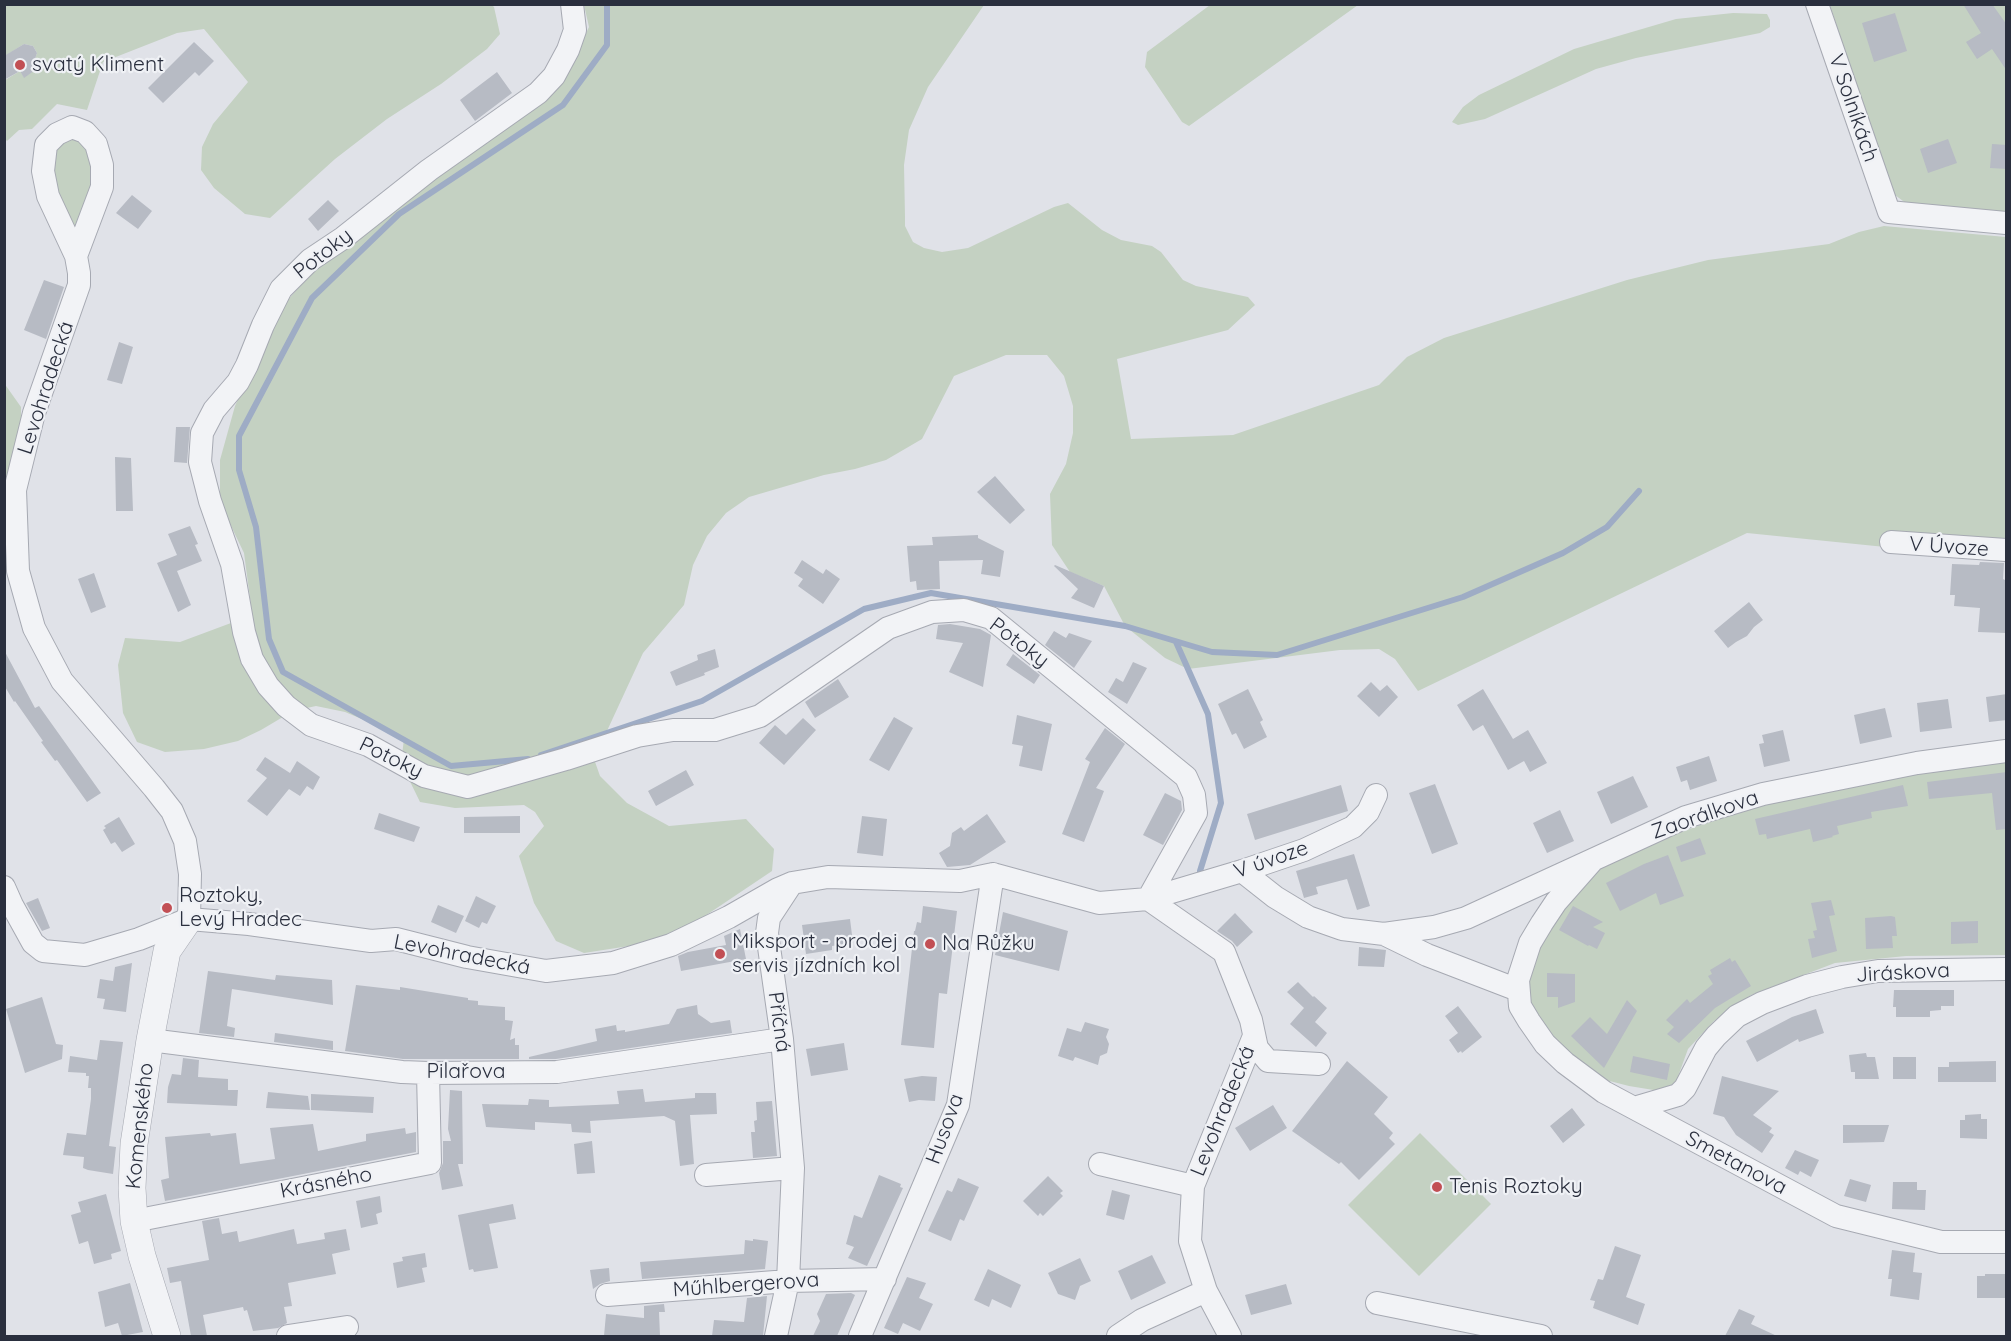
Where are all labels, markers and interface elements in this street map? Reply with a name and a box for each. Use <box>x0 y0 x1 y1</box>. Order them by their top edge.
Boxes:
street label: V Solníkách <box>1823 51 1883 165</box>
place label: svatý Kliment <box>32 52 164 78</box>
marker: svatý Kliment <box>13 58 27 72</box>
street label: Potoky <box>289 223 357 285</box>
street label: Levohradecká <box>13 318 79 458</box>
street label: V Úvoze <box>1908 532 1990 562</box>
street label: Potoky <box>984 613 1054 673</box>
street label: Potoky <box>355 732 427 784</box>
street label: Zaorálkova <box>1648 785 1762 845</box>
street label: V úvoze <box>1231 836 1311 884</box>
place label: Roztoky, Levý Hradec <box>179 883 302 933</box>
marker: Roztoky, Levý Hradec <box>160 901 174 915</box>
street label: Levohradecká <box>392 929 532 981</box>
place label: Miksport - prodej a servis jízdních kol <box>732 929 917 979</box>
place label: Na Růžku <box>942 931 1035 957</box>
marker: Na Růžku <box>923 937 937 951</box>
marker: Miksport - prodej a servis jízdních kol <box>713 947 727 961</box>
street label: Jiráskova <box>1855 958 1951 988</box>
street label: Příčná <box>762 990 796 1054</box>
street label: Levohradecká <box>1185 1042 1261 1180</box>
street label: Pilařova <box>426 1059 506 1085</box>
street label: Komenského <box>121 1062 159 1190</box>
street label: Husova <box>921 1090 969 1168</box>
street label: Smetanova <box>1681 1126 1791 1200</box>
street label: Krásného <box>278 1162 374 1204</box>
place label: Tenis Roztoky <box>1449 1174 1583 1200</box>
marker: Tenis Roztoky <box>1430 1180 1444 1194</box>
street label: Műhlbergerova <box>672 1267 820 1303</box>

